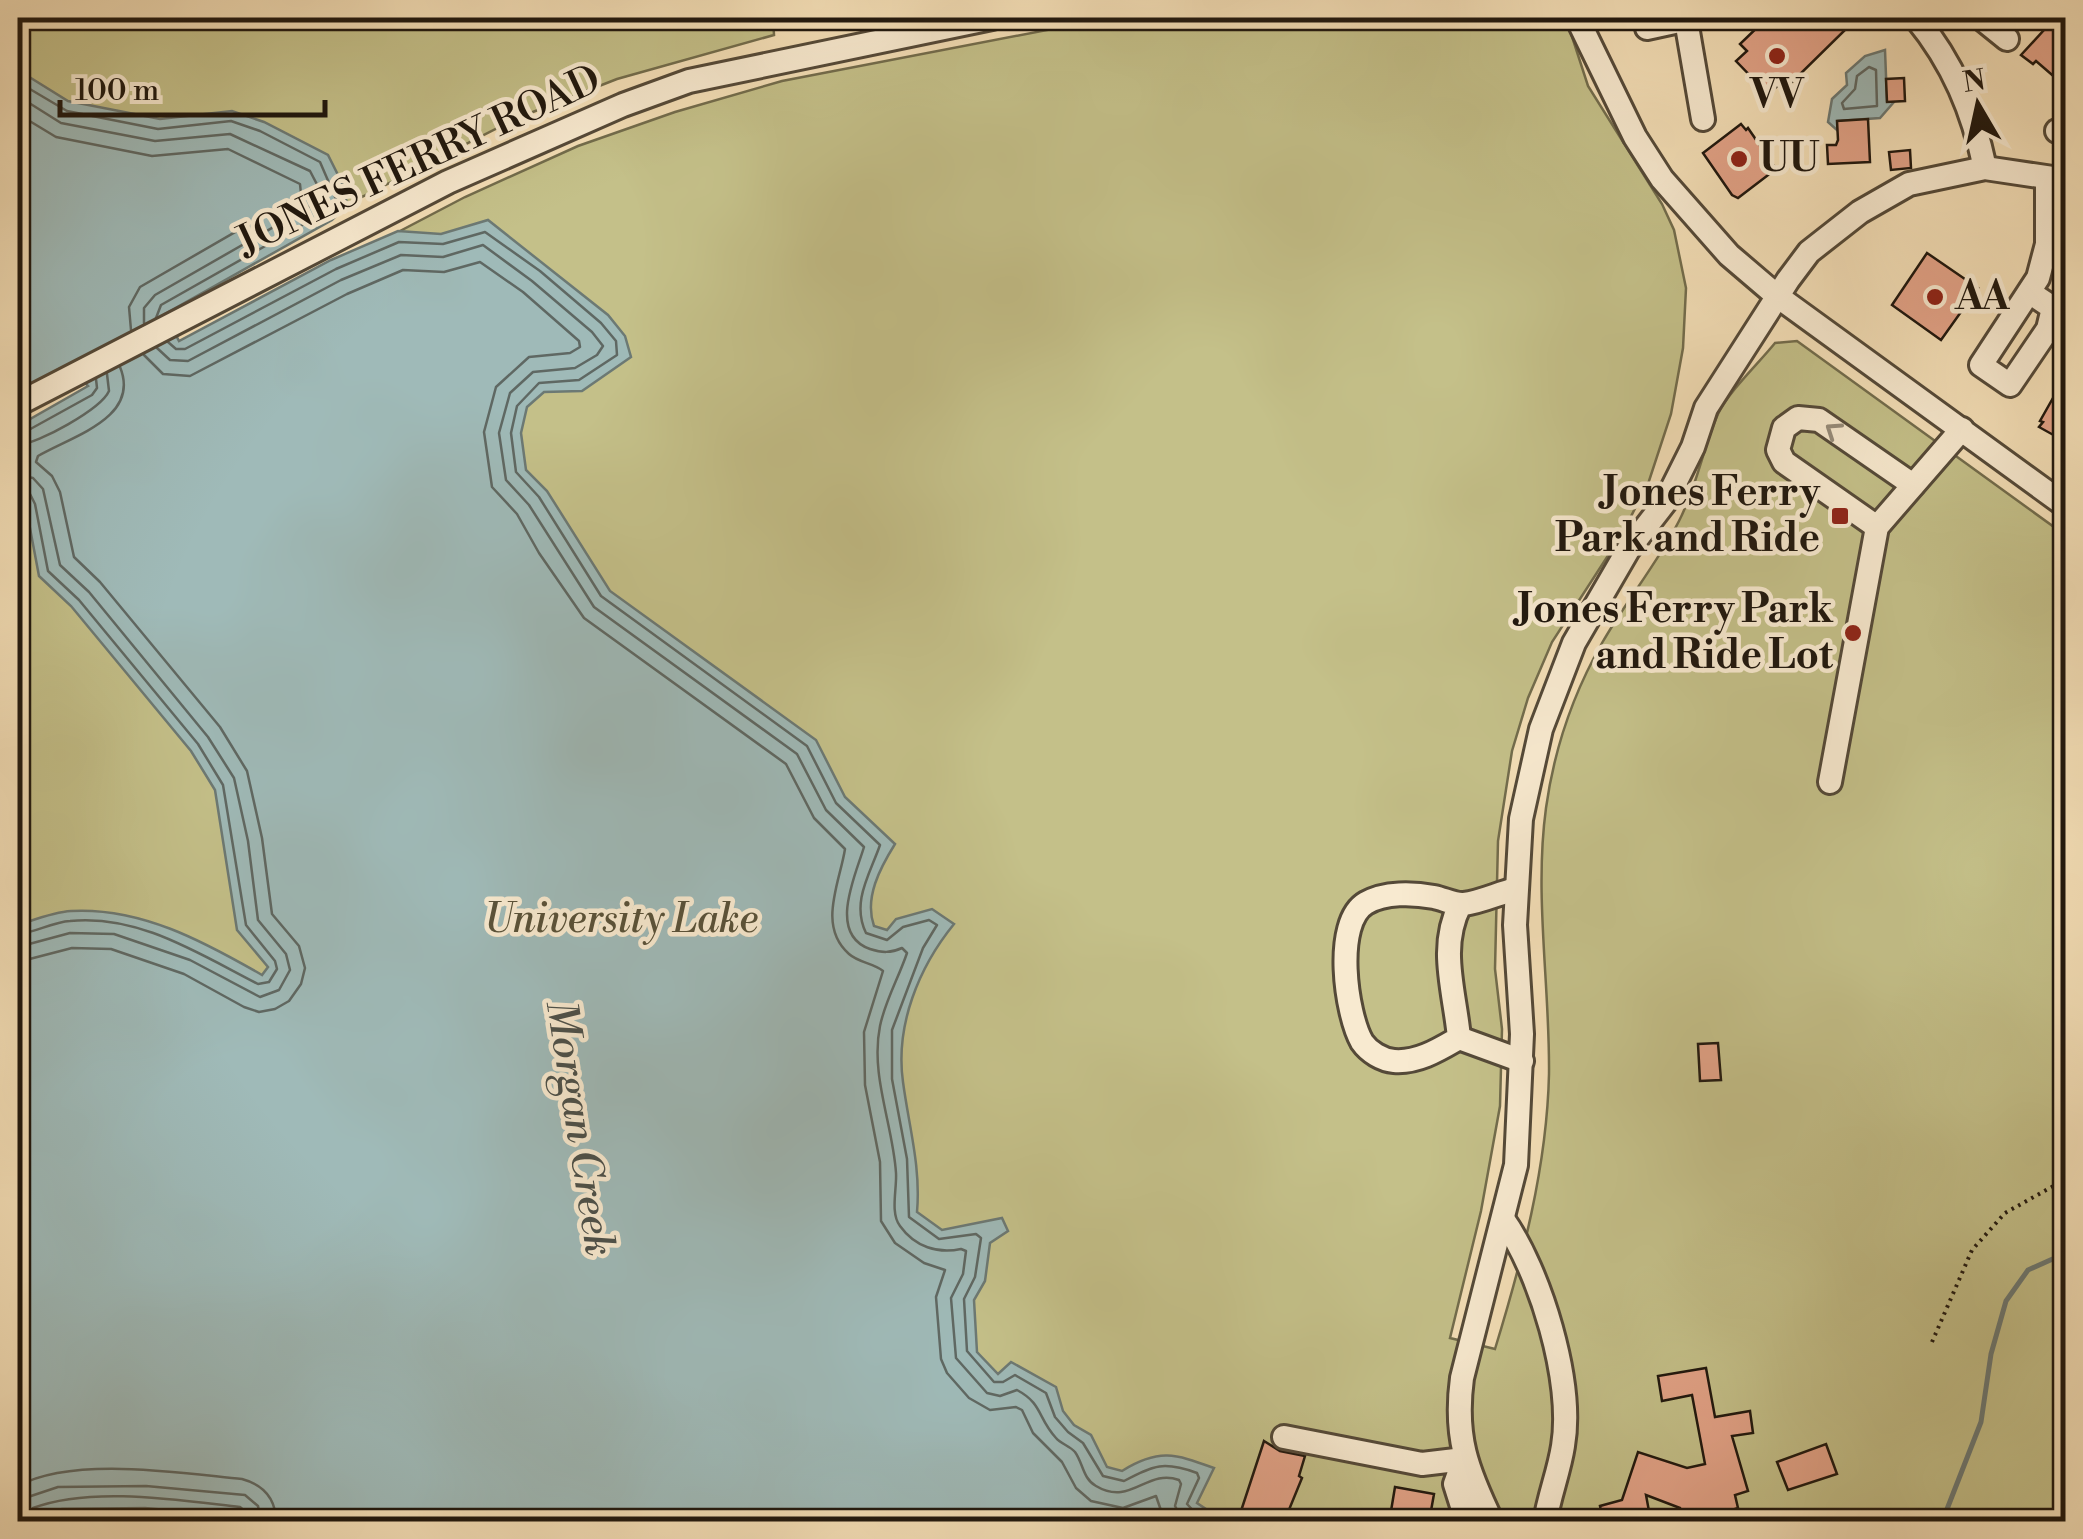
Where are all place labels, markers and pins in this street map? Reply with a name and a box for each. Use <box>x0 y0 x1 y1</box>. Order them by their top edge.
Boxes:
marker: VV <box>1766 45 1788 67</box>
place label: VV <box>1749 71 1805 121</box>
place label: UU <box>1759 134 1820 184</box>
marker: UU <box>1728 148 1750 170</box>
place label: AA <box>1954 272 2011 322</box>
marker: AA <box>1924 286 1946 308</box>
place label: Jones Ferry Park and Ride <box>1555 468 1821 564</box>
marker: Jones Ferry Park and Ride <box>1829 505 1851 527</box>
place label: Jones Ferry Park and Ride Lot <box>1512 585 1834 681</box>
marker: Jones Ferry Park and Ride Lot <box>1842 622 1864 644</box>

